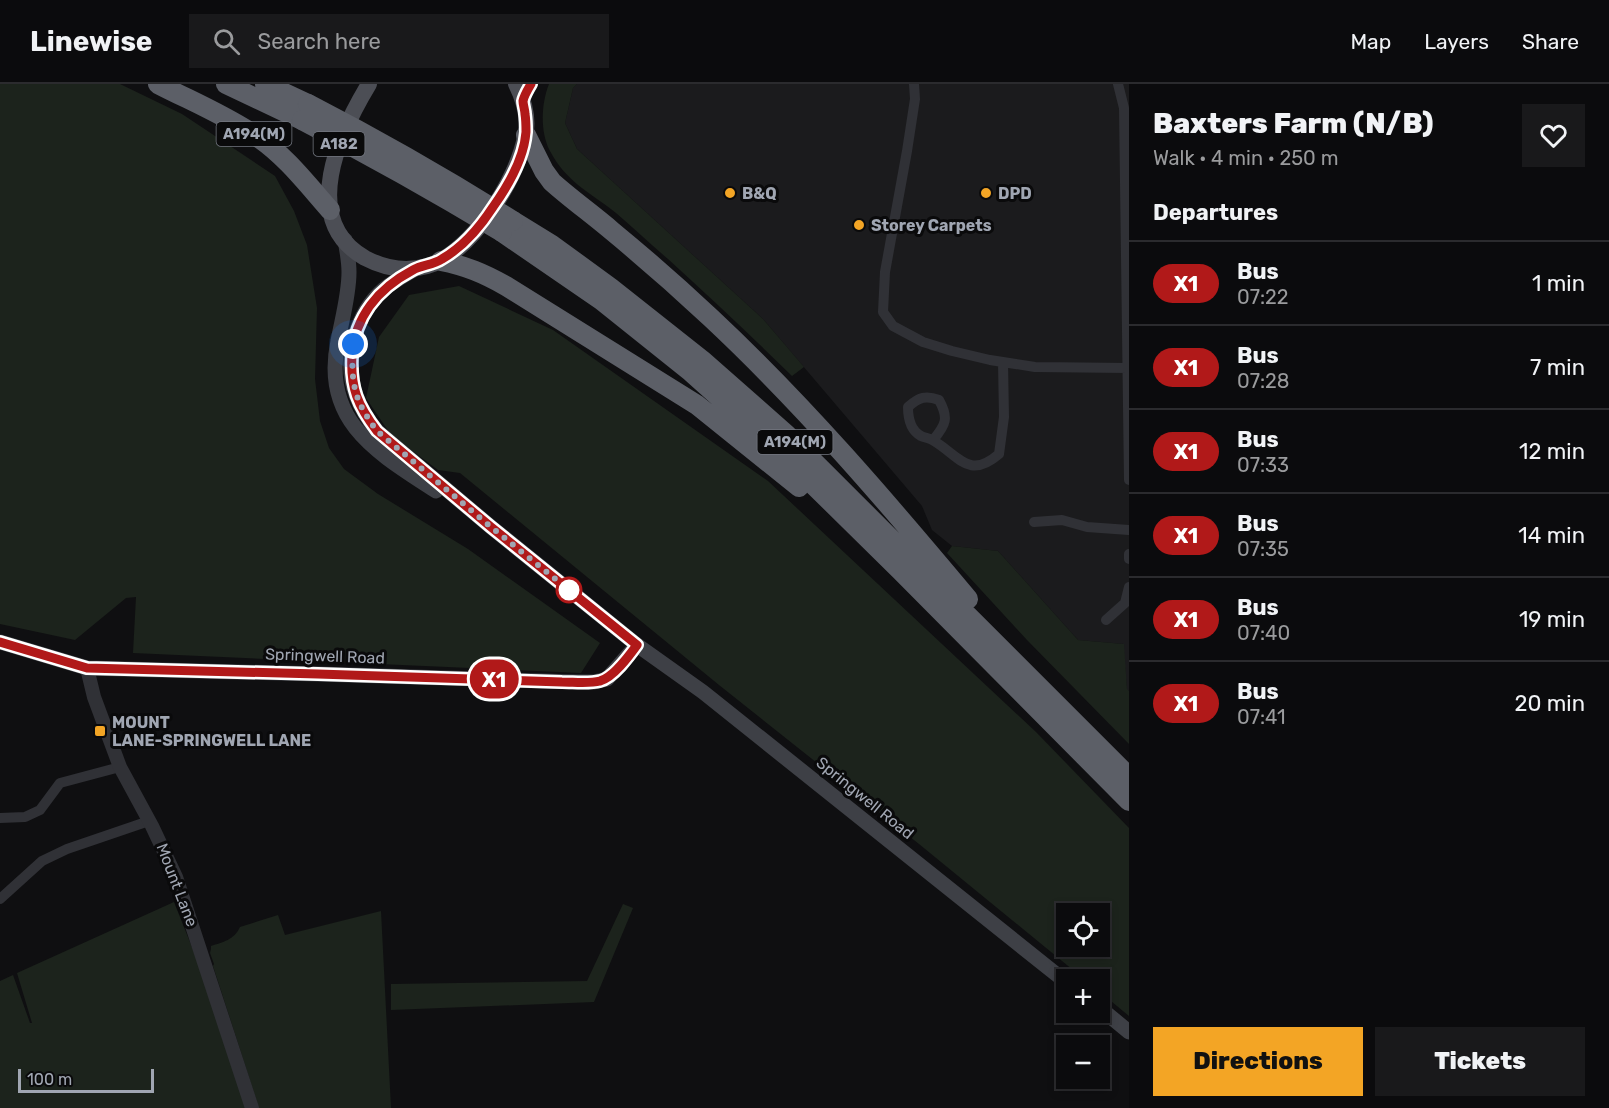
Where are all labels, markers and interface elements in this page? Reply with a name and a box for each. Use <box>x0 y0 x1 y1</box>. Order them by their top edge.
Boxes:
search box <box>189 14 609 68</box>
text: Linewise <box>30 25 153 58</box>
icon: search <box>210 25 243 58</box>
text: Search here <box>258 28 381 55</box>
text: Map <box>1350 29 1391 54</box>
text: Layers <box>1424 29 1489 54</box>
text: Share <box>1522 29 1579 54</box>
button: heart <box>1522 104 1585 167</box>
text: Baxters Farm (N/B) <box>1153 107 1433 140</box>
road number: A194(M) <box>216 122 292 146</box>
road number: A182 <box>314 132 364 156</box>
text: Walk · 4 min · 250 m <box>1153 146 1338 170</box>
place label: B&Q <box>742 184 777 203</box>
place label: DPD <box>998 184 1032 203</box>
marker: B&Q <box>723 186 737 200</box>
marker: DPD <box>979 186 993 200</box>
text: Departures <box>1153 199 1278 226</box>
place label: Storey Carpets <box>871 216 992 235</box>
marker: Storey Carpets <box>852 218 866 232</box>
text: Bus <box>1237 258 1279 285</box>
text: 1 min <box>1532 270 1585 297</box>
text: X1 <box>1174 271 1198 296</box>
text: 07:22 <box>1237 285 1289 309</box>
your location <box>338 329 368 359</box>
text: Bus <box>1237 342 1279 369</box>
text: 7 min <box>1530 354 1585 381</box>
text: X1 <box>1174 355 1198 380</box>
text: 07:28 <box>1237 369 1290 393</box>
text: Bus <box>1237 426 1279 453</box>
road number: A194(M) <box>758 430 832 454</box>
text: 12 min <box>1519 438 1585 465</box>
text: X1 <box>1174 439 1198 464</box>
text: 07:33 <box>1237 453 1289 477</box>
text: Bus <box>1237 510 1279 537</box>
text: 14 min <box>1518 522 1585 549</box>
text: X1 <box>1174 523 1198 548</box>
text: 07:35 <box>1237 537 1289 561</box>
unlabelled marker <box>556 577 582 603</box>
text: Bus <box>1237 594 1279 621</box>
text: 19 min <box>1519 606 1585 633</box>
text: X1 <box>1174 607 1198 632</box>
text: 07:40 <box>1237 621 1290 645</box>
street label: Springwell Road <box>265 644 385 668</box>
line badge: X1 <box>467 660 521 698</box>
text: X1 <box>482 667 506 692</box>
text: Bus <box>1237 678 1279 705</box>
text: 20 min <box>1515 690 1585 717</box>
text: X1 <box>1174 691 1198 716</box>
text: 07:41 <box>1237 705 1286 729</box>
place label: MOUNT LANE-SPRINGWELL LANE <box>112 713 311 750</box>
marker: MOUNT LANE-SPRINGWELL LANE <box>93 724 107 738</box>
street label: Springwell Road <box>812 753 918 843</box>
street label: Mount Lane <box>152 841 202 929</box>
map controls <box>1056 903 1110 1089</box>
button: locate <box>1056 903 1110 957</box>
button: + <box>1056 969 1110 1023</box>
button: Directions <box>1153 1027 1363 1096</box>
button: Tickets <box>1375 1027 1585 1096</box>
button: − <box>1056 1035 1110 1089</box>
scale bar <box>18 1066 154 1094</box>
text: 100 m <box>27 1070 72 1089</box>

